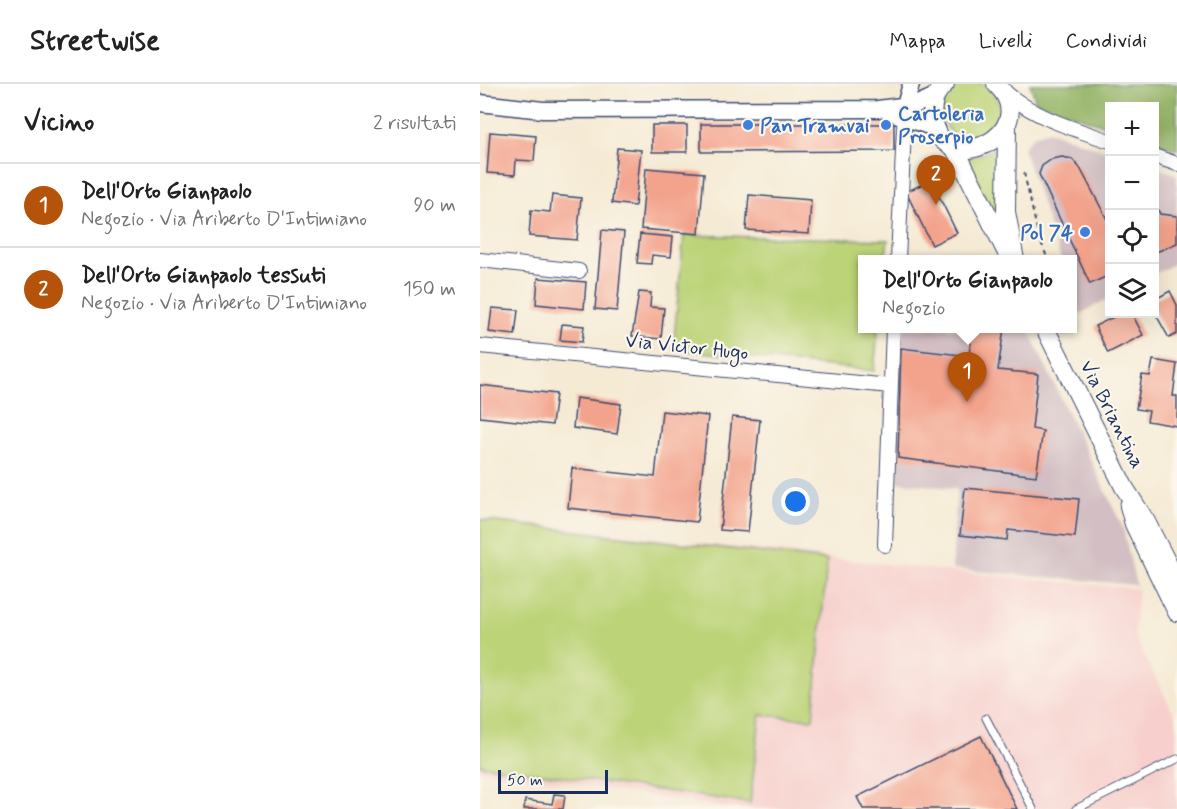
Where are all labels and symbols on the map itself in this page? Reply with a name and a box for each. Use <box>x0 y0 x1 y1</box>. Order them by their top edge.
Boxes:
place label: Cartoleria Proserpio <box>898 101 985 151</box>
place label: Pan Tramvai <box>760 113 870 140</box>
marker: Pan Tramvai <box>741 118 755 132</box>
marker: Cartoleria Proserpio <box>879 118 893 132</box>
pin: 2 <box>916 156 956 205</box>
place label: Pol 74 <box>1020 220 1074 247</box>
marker: Pol 74 <box>1078 225 1092 239</box>
street label: Via Victor Hugo <box>624 328 750 368</box>
pin: 1 <box>948 352 986 402</box>
street label: Via Briantina <box>1073 356 1150 473</box>
your location <box>781 487 810 516</box>
scale bar <box>498 767 608 794</box>

